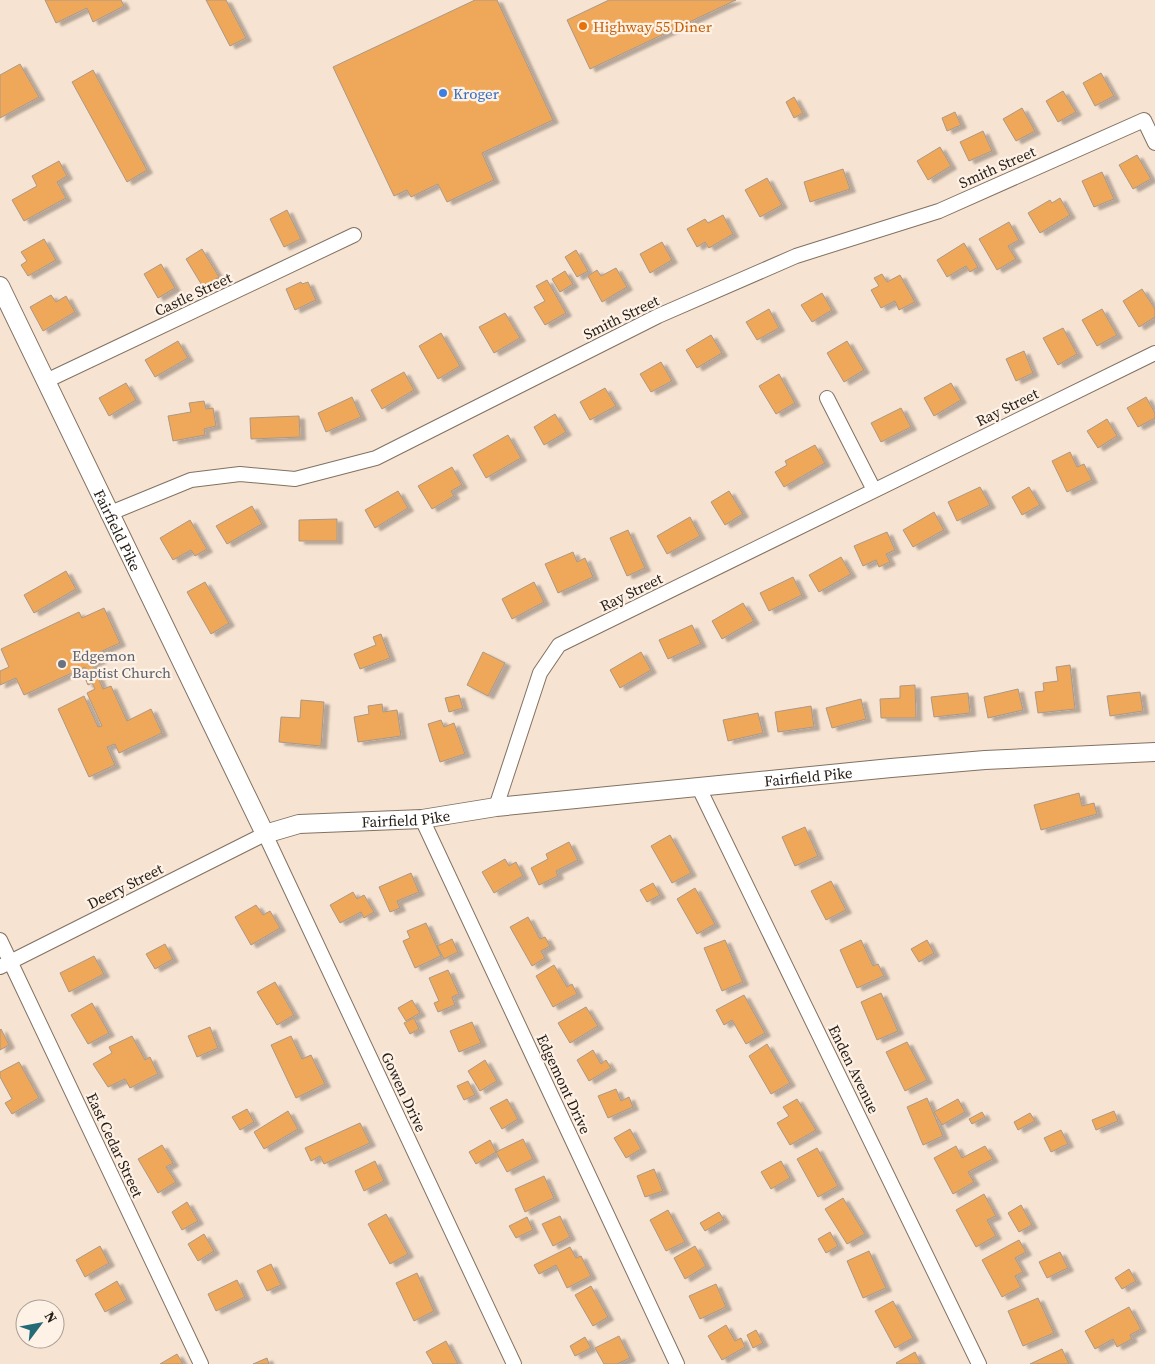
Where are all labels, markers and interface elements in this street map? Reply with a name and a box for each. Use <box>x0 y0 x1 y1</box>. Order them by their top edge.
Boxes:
place label: Highway 55 Diner <box>593 16 713 37</box>
marker: Highway 55 Diner <box>577 20 589 32</box>
place label: Kroger <box>453 83 500 104</box>
marker: Kroger <box>437 87 449 99</box>
street label: Smith Street <box>955 141 1039 193</box>
street label: Castle Street <box>151 267 235 321</box>
street label: Smith Street <box>580 290 662 344</box>
street label: Ray Street <box>972 383 1042 431</box>
street label: Fairfield Pike <box>89 485 147 575</box>
street label: Ray Street <box>596 568 666 616</box>
place label: Edgemon Baptist Church <box>72 645 171 683</box>
marker: Edgemon Baptist Church <box>56 658 68 670</box>
street label: Fairfield Pike <box>763 761 854 791</box>
street label: Fairfield Pike <box>361 804 452 832</box>
street label: Deery Street <box>84 858 167 914</box>
street label: Enden Avenue <box>823 1021 885 1117</box>
street label: Edgemont Drive <box>532 1031 596 1138</box>
street label: Gowen Drive <box>376 1049 432 1136</box>
street label: East Cedar Street <box>82 1089 148 1201</box>
north arrow <box>15 1299 65 1349</box>
text: N <box>40 1307 62 1327</box>

